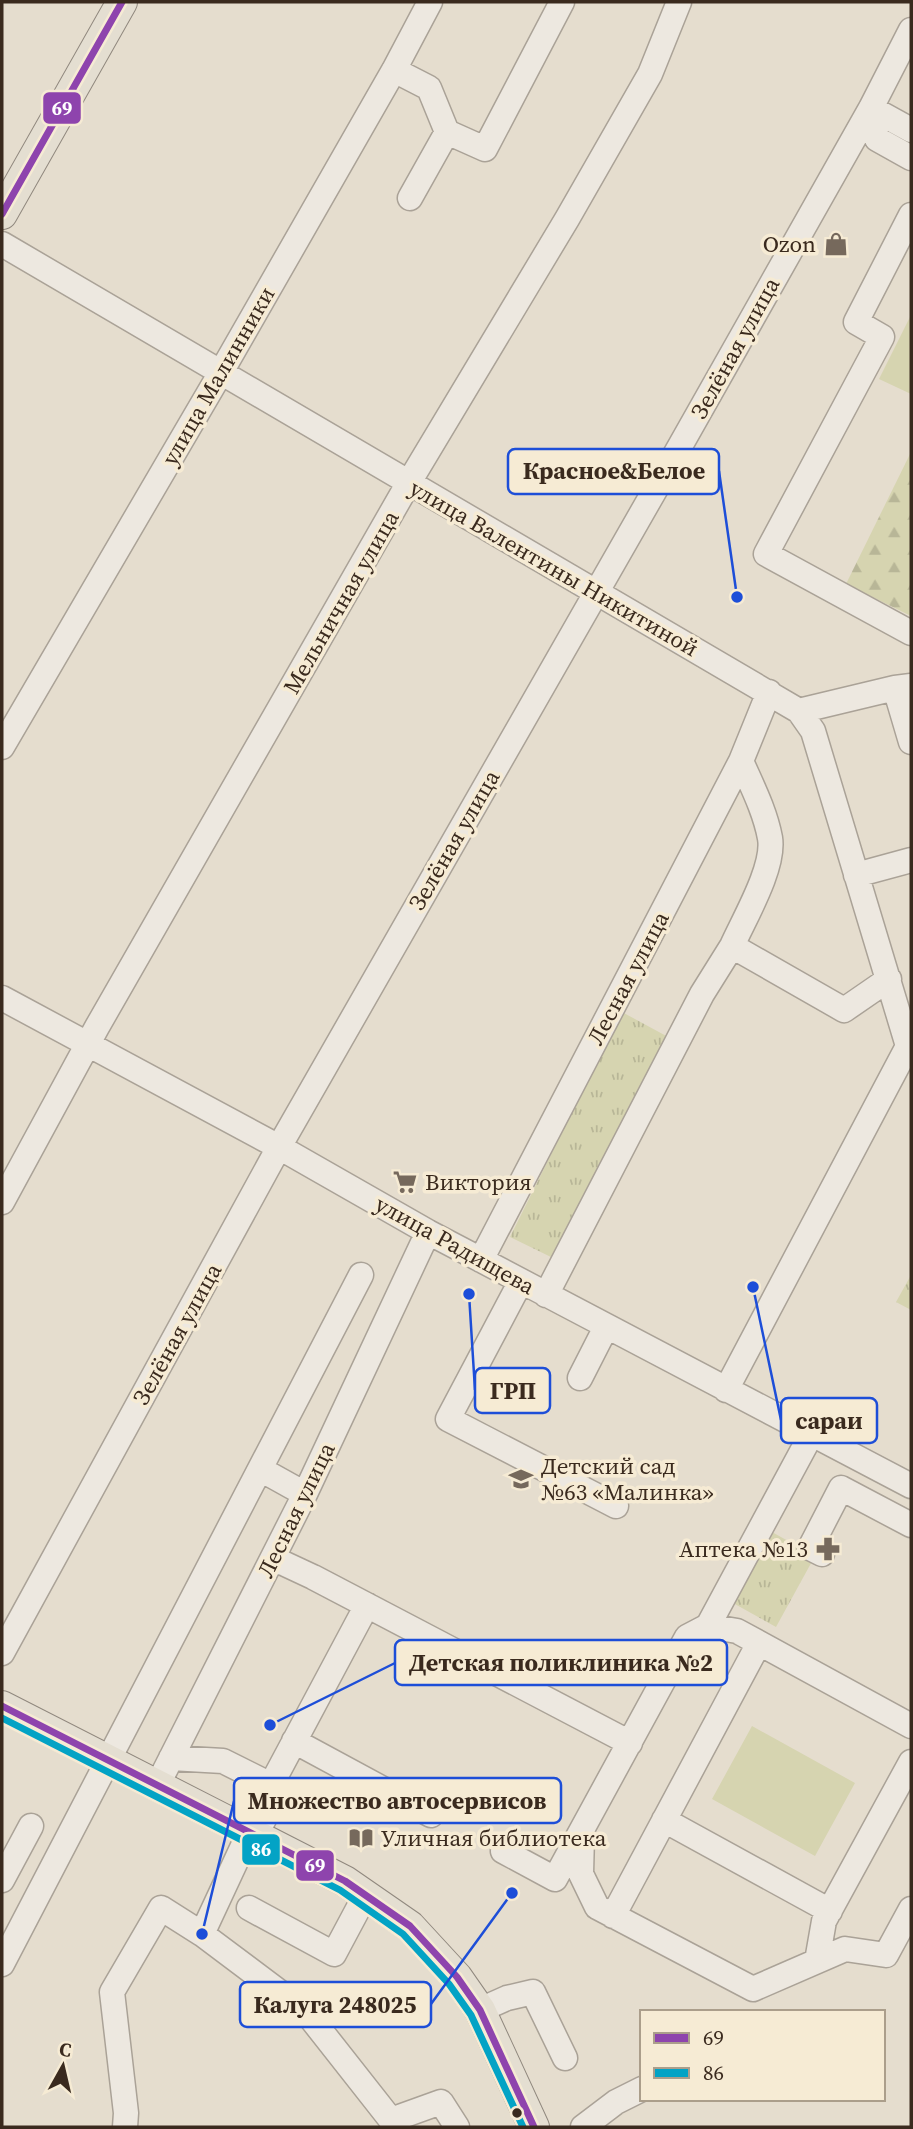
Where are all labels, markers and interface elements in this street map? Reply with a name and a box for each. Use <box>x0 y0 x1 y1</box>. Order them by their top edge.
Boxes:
line badge: 69 <box>42 91 82 125</box>
text: 69 <box>52 95 72 121</box>
place label: Ozon <box>763 228 816 260</box>
shop icon: Ozon <box>822 230 850 258</box>
street label: Зелёная улица <box>683 271 787 425</box>
street label: улица Малинники <box>154 281 282 471</box>
callout: Красное&Белое <box>508 449 719 494</box>
text: Красное&Белое <box>523 454 705 487</box>
street label: улица Валентины Никитиной <box>404 472 704 664</box>
street label: Мельничная улица <box>275 504 407 700</box>
street label: Зелёная улица <box>401 764 507 916</box>
street label: Лесная улица <box>579 905 677 1050</box>
place label: Виктория <box>425 1166 532 1198</box>
supermarket icon: Виктория <box>391 1168 419 1196</box>
street label: улица Радищева <box>369 1188 541 1302</box>
street label: Зелёная улица <box>125 1257 229 1411</box>
callout: ГРП <box>475 1368 550 1413</box>
text: ГРП <box>490 1374 536 1407</box>
callout: сараи <box>781 1398 877 1443</box>
text: сараи <box>795 1404 863 1437</box>
street label: Лесная улица <box>249 1437 343 1583</box>
place label: Детский сад №63 «Малинка» <box>541 1450 714 1508</box>
school or university icon: Детский сад №63 «Малинка» <box>507 1465 535 1493</box>
place label: Аптека №13 <box>679 1533 808 1565</box>
pharmacy icon: Аптека №13 <box>814 1535 842 1563</box>
callout: Детская поликлиника №2 <box>395 1640 727 1685</box>
text: Детская поликлиника №2 <box>409 1646 713 1679</box>
callout: Множество автосервисов <box>234 1778 561 1823</box>
text: Множество автосервисов <box>248 1784 546 1817</box>
place label: Уличная библиотека <box>381 1822 607 1854</box>
library icon: Уличная библиотека <box>347 1824 375 1852</box>
line badge: 86 <box>241 1833 281 1866</box>
text: 86 <box>251 1836 271 1862</box>
line badge: 69 <box>295 1849 335 1882</box>
text: 69 <box>305 1852 325 1878</box>
callout: Калуга 248025 <box>240 1982 431 2027</box>
text: Калуга 248025 <box>253 1988 417 2021</box>
legend <box>640 2010 885 2101</box>
text: 69 <box>703 2023 724 2052</box>
north arrow <box>28 2031 98 2101</box>
text: С <box>58 2035 73 2063</box>
text: 86 <box>703 2058 724 2087</box>
unlabelled marker <box>510 2106 524 2120</box>

